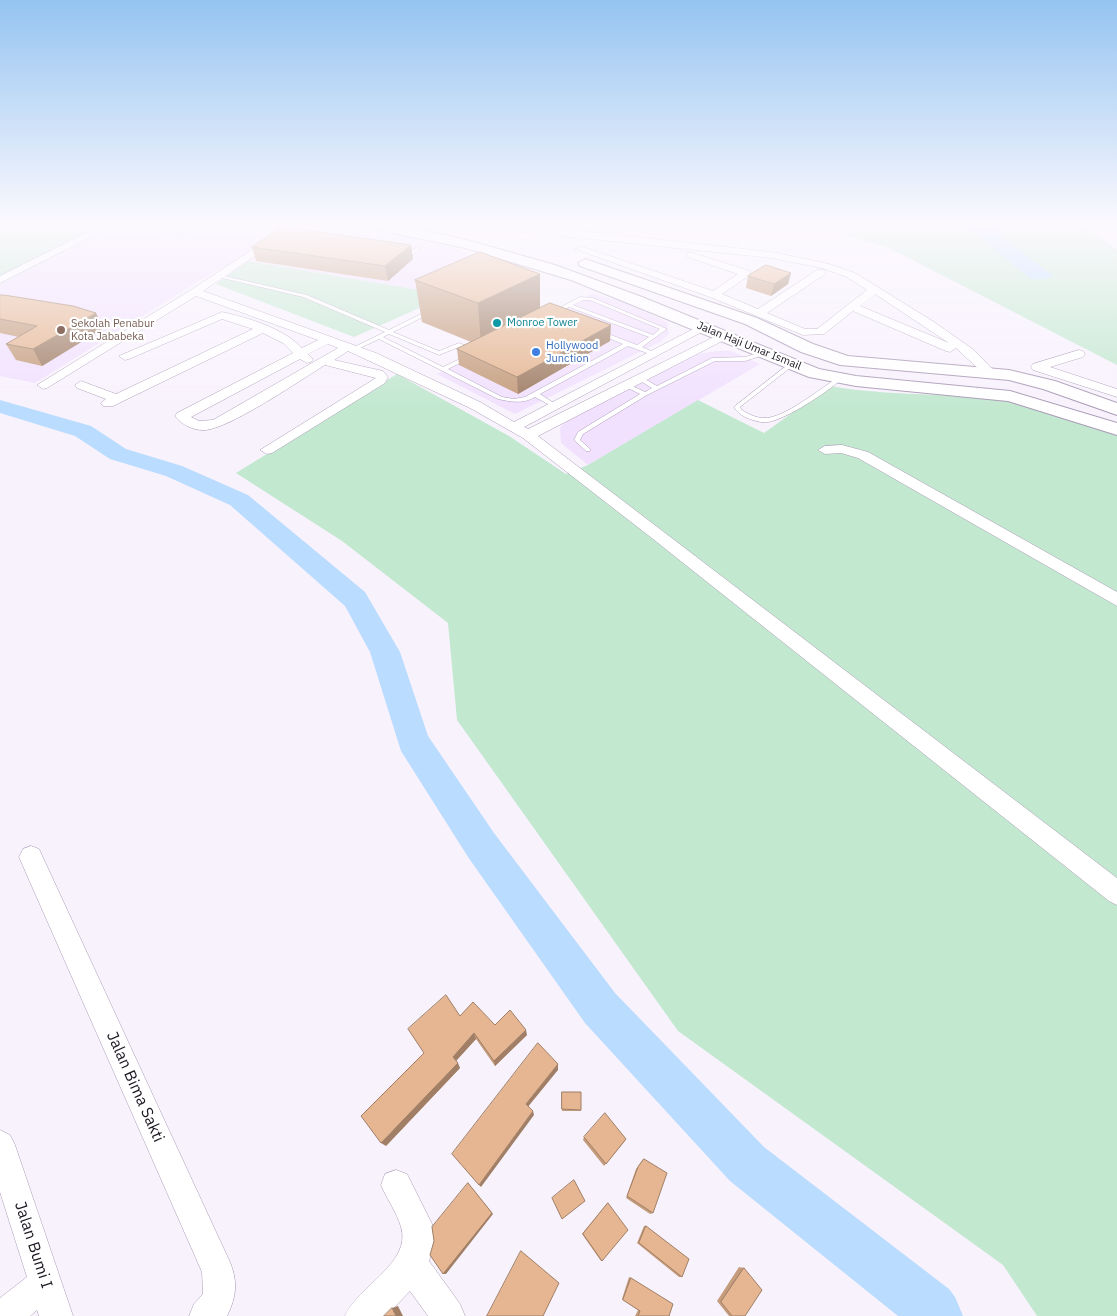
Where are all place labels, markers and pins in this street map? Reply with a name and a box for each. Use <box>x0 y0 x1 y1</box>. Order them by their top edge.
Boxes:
place label: Monroe Tower <box>507 316 577 330</box>
place label: Sekolah Penabur Kota Jababeka <box>71 317 154 343</box>
marker: Monroe Tower <box>491 317 503 329</box>
marker: Sekolah Penabur Kota Jababeka <box>55 324 67 336</box>
place label: Hollywood Junction <box>546 339 598 365</box>
marker: Hollywood Junction <box>530 346 542 358</box>

